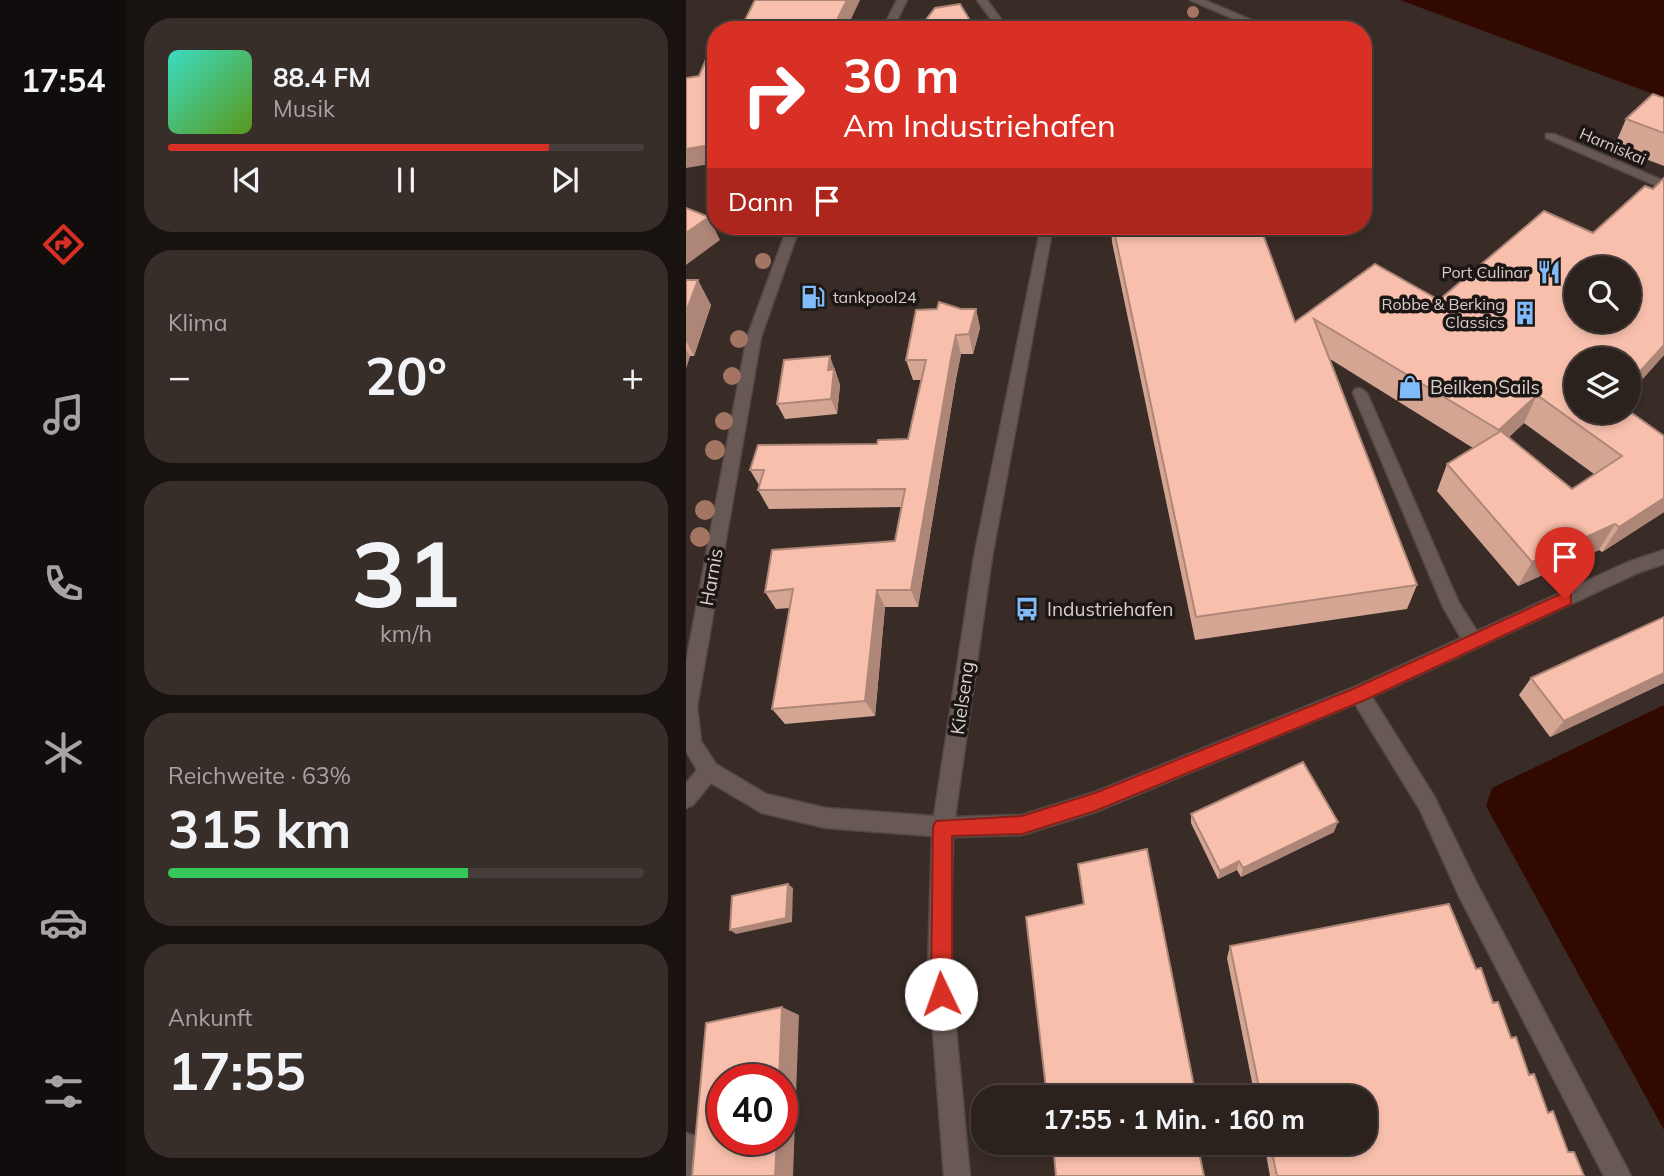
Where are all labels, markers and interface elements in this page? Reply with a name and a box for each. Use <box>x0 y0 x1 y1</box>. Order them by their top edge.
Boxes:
text: 30 m <box>843 44 959 105</box>
icon: right <box>728 49 819 140</box>
text: 17:54 <box>21 60 105 100</box>
text: 88.4 FM <box>273 61 371 94</box>
text: Musik <box>273 94 335 123</box>
text: Am Industriehafen <box>843 105 1116 145</box>
street label: Harniskai <box>1577 123 1649 169</box>
icon: previous <box>228 161 266 199</box>
icon: pause <box>387 161 425 199</box>
icon: next <box>546 161 584 199</box>
icon: arrive <box>808 182 846 220</box>
text: Dann <box>728 185 794 218</box>
icon: directions <box>39 220 88 269</box>
map controls <box>1564 256 1641 424</box>
button: search <box>1564 256 1641 333</box>
restaurant icon: Port Culinar <box>1535 258 1563 286</box>
place label: Port Culinar <box>1441 262 1529 282</box>
fuel station icon: tankpool24 <box>799 283 827 311</box>
place label: tankpool24 <box>833 287 917 307</box>
place label: Robbe & Berking Classics <box>1382 294 1505 332</box>
building icon: Robbe & Berking Classics <box>1511 299 1539 327</box>
text: Klima <box>168 308 228 337</box>
text: 20° <box>365 343 447 408</box>
button: layers <box>1564 347 1641 424</box>
text: − <box>168 352 191 400</box>
text: + <box>621 352 644 400</box>
shop icon: Beilken Sails <box>1396 373 1424 401</box>
place label: Beilken Sails <box>1430 375 1540 399</box>
icon: music <box>39 390 88 439</box>
text: 31 <box>351 516 461 630</box>
pin <box>1535 527 1595 599</box>
icon: arrive <box>1546 538 1584 576</box>
street label: Harnis <box>694 546 728 608</box>
icon: phone <box>39 559 88 608</box>
bus stop icon: Industriehafen <box>1013 595 1041 623</box>
place label: Industriehafen <box>1047 597 1173 621</box>
text: km/h <box>380 619 432 648</box>
street label: Kielseng <box>945 660 979 736</box>
icon: climate <box>39 728 88 777</box>
text: Reichweite · 63% <box>168 761 351 790</box>
text: 315 km <box>168 796 351 861</box>
icon: car <box>39 898 88 947</box>
position arrow <box>904 957 978 1031</box>
text: Ankunft <box>168 1003 252 1032</box>
text: 17:55 <box>168 1038 306 1103</box>
speed limit sign: 40 <box>707 1064 798 1155</box>
icon: filters <box>39 1067 88 1116</box>
text: 17:55 · 1 Min. · 160 m <box>1043 1103 1305 1136</box>

